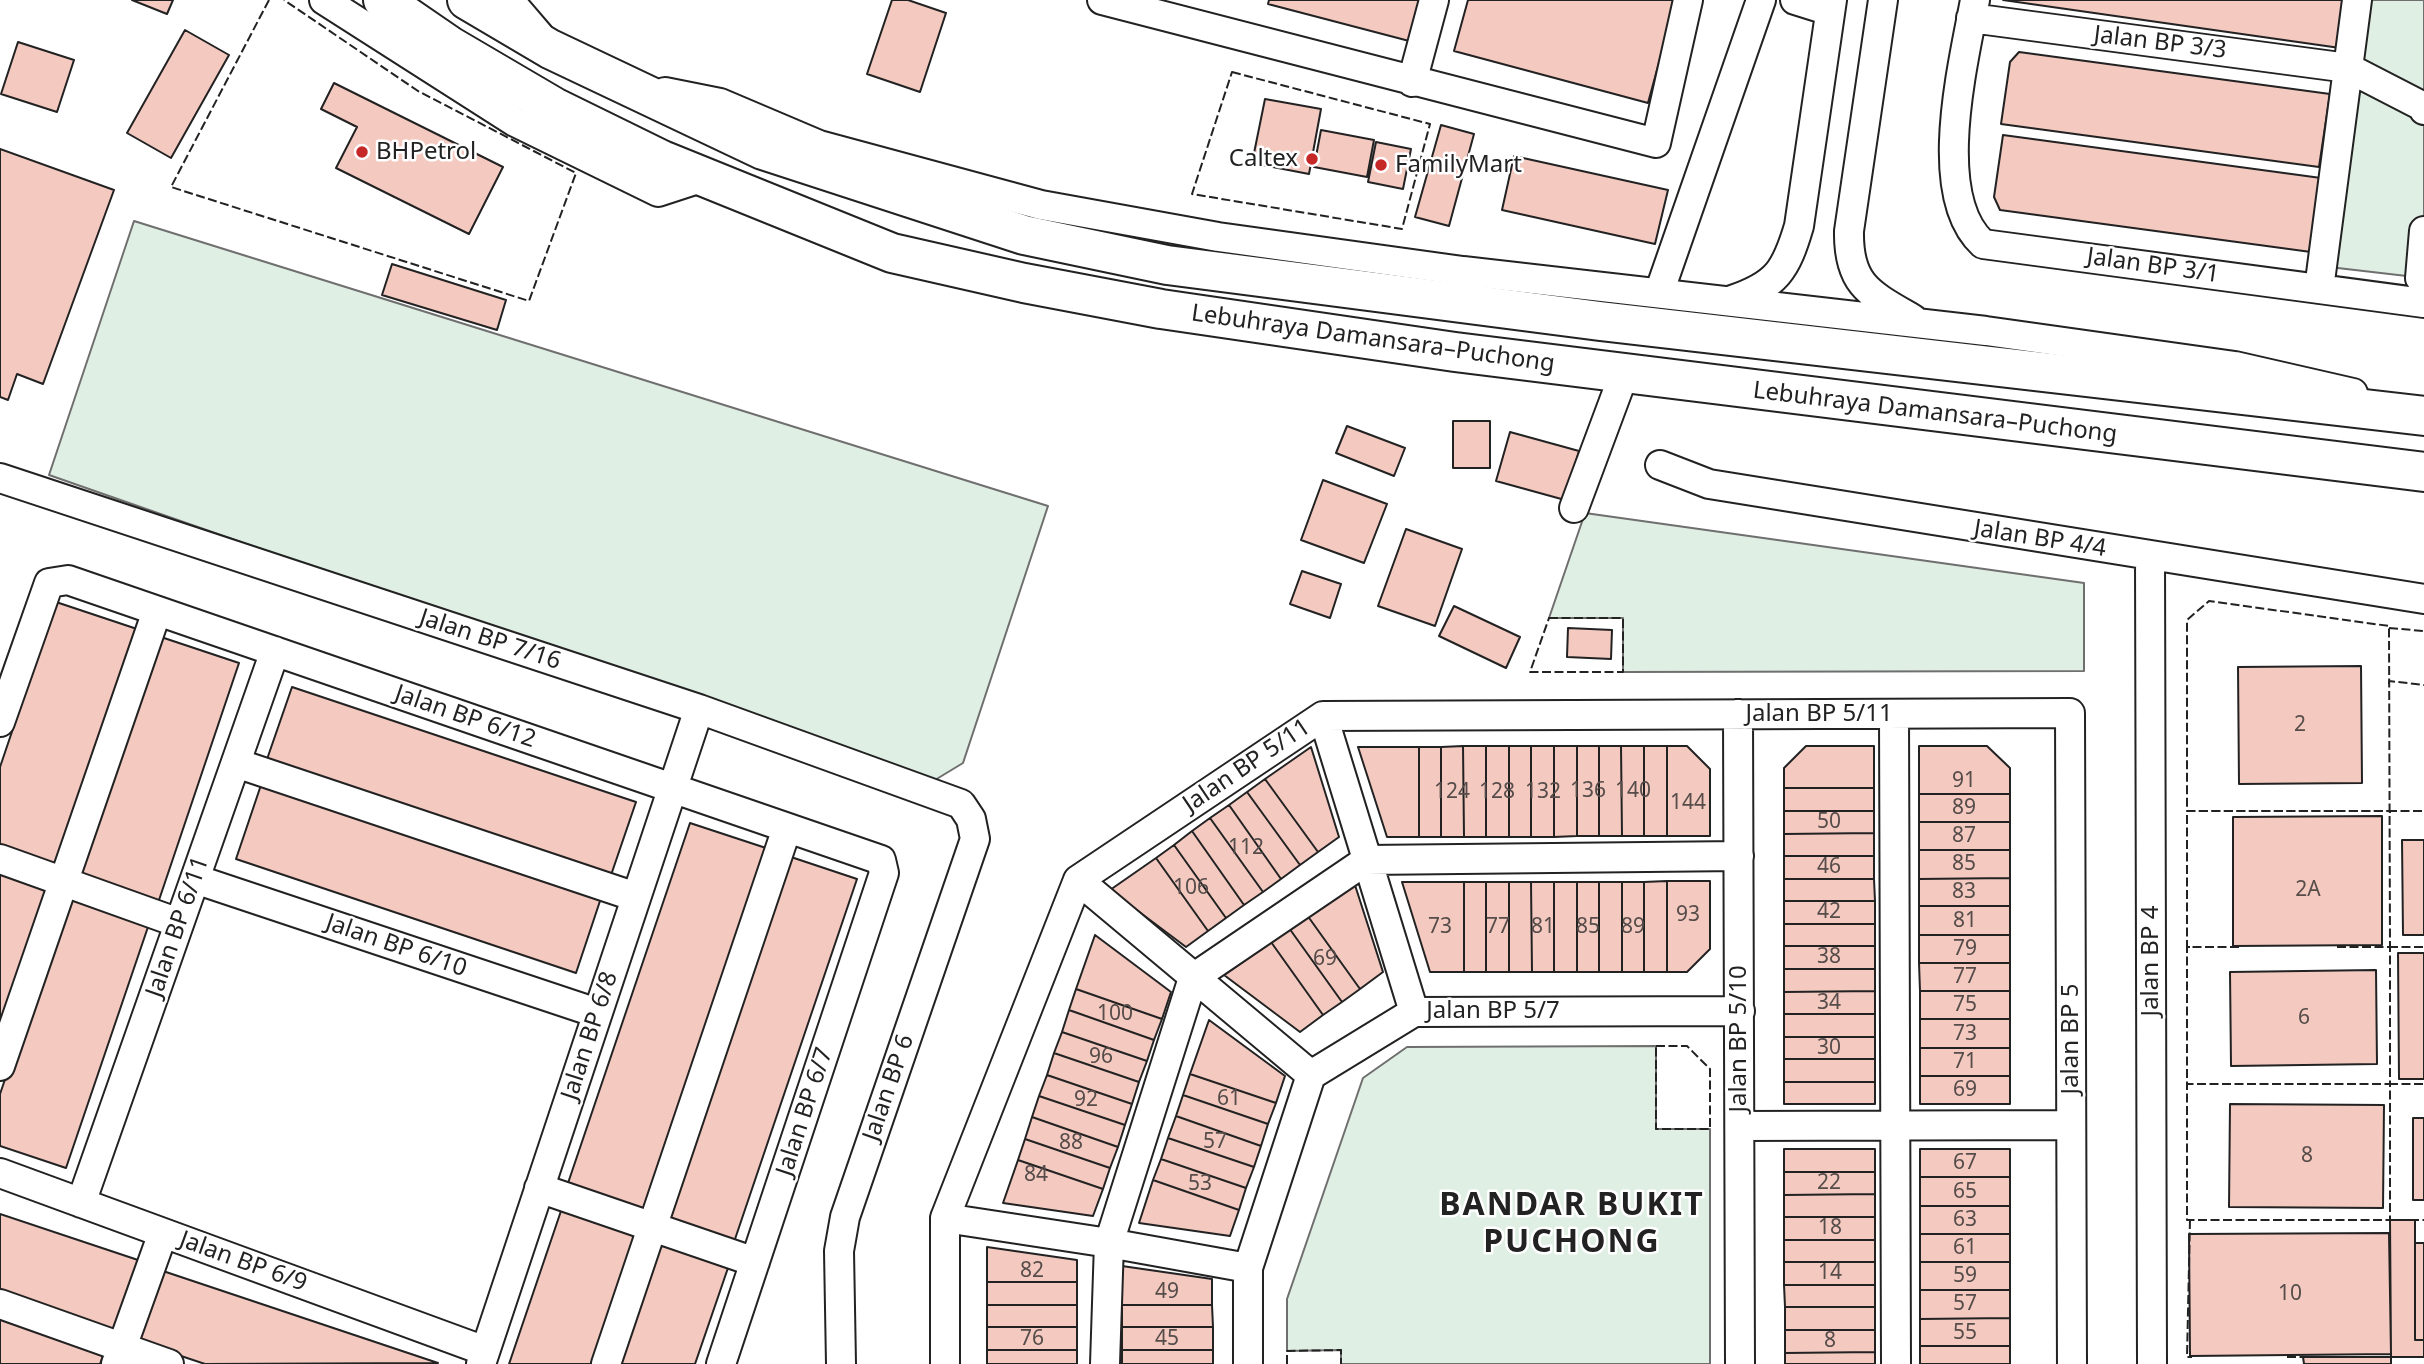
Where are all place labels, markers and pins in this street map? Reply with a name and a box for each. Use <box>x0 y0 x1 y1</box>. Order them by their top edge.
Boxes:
place label: BHPetrol <box>376 138 476 166</box>
marker: BHPetrol <box>354 144 370 160</box>
place label: Caltex <box>1229 145 1298 173</box>
marker: Caltex <box>1304 151 1320 167</box>
place label: FamilyMart <box>1395 151 1522 179</box>
marker: FamilyMart <box>1373 157 1389 173</box>

